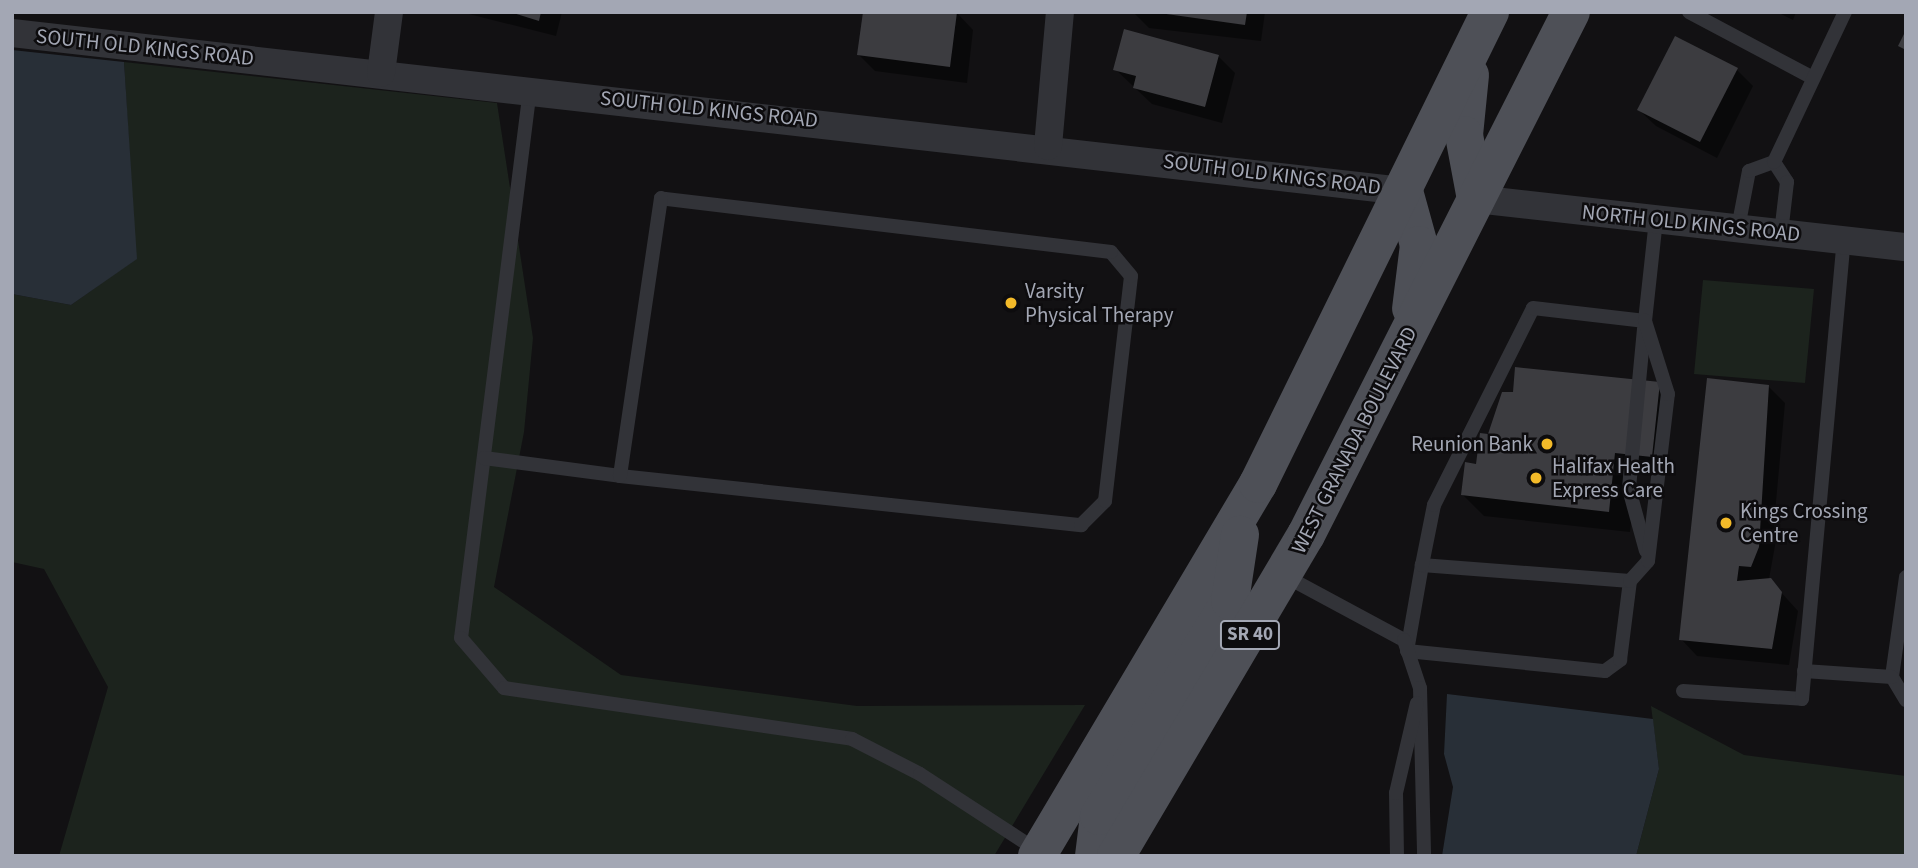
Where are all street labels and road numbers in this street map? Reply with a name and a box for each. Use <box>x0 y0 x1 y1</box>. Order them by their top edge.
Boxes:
street label: SOUTH OLD KINGS ROAD <box>35 23 255 71</box>
street label: SOUTH OLD KINGS ROAD <box>599 85 819 133</box>
street label: SOUTH OLD KINGS ROAD <box>1162 148 1382 200</box>
street label: NORTH OLD KINGS ROAD <box>1581 199 1801 247</box>
street label: WEST GRANADA BOULEVARD <box>1286 322 1422 558</box>
road number: SR 40 <box>1218 620 1282 650</box>

